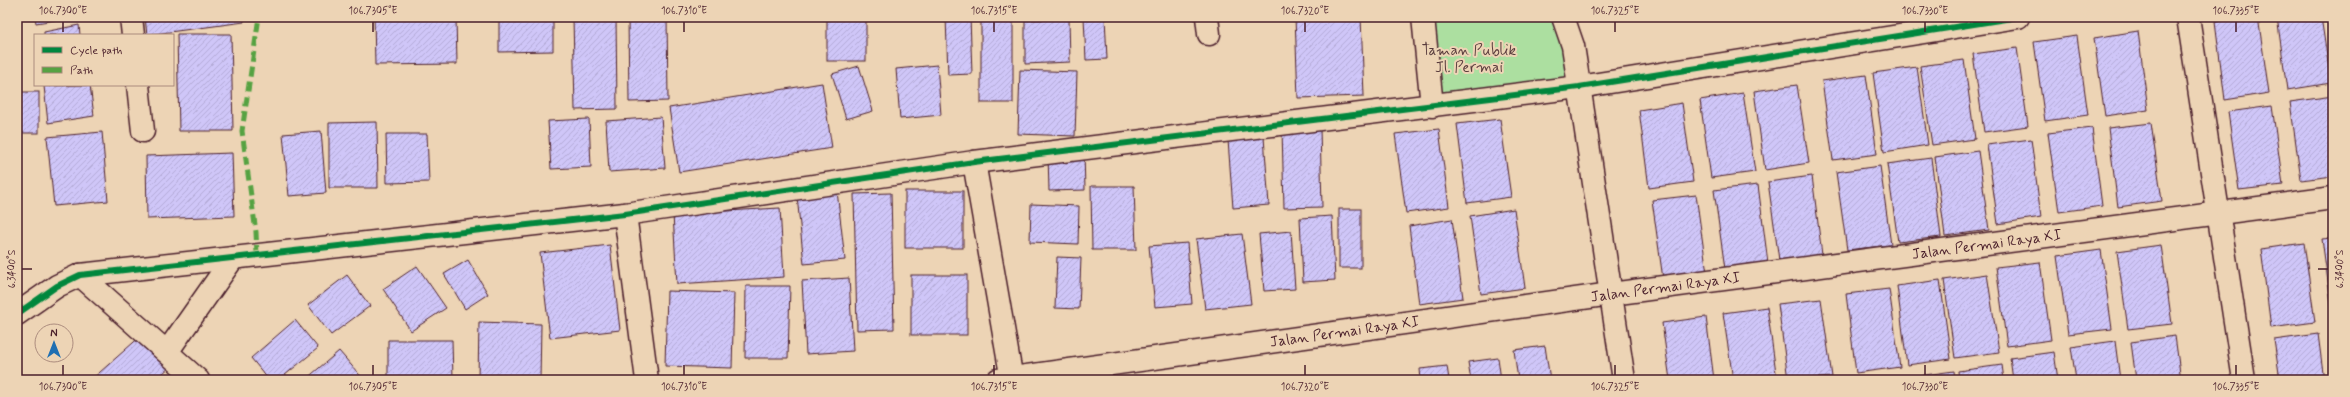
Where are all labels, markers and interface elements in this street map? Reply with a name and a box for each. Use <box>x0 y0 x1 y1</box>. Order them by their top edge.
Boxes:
text: 106.7300°E <box>39 4 87 18</box>
text: 106.7305°E <box>349 4 398 18</box>
text: 106.7310°E <box>661 4 707 18</box>
text: 106.7315°E <box>971 4 1017 18</box>
text: 106.7320°E <box>1281 4 1329 18</box>
text: 106.7325°E <box>1591 4 1640 18</box>
text: 106.7330°E <box>1902 4 1948 18</box>
text: 106.7335°E <box>2213 4 2260 18</box>
legend <box>34 34 174 86</box>
park label: Taman Publik Jl. Permai <box>1422 41 1517 78</box>
text: Cycle path <box>70 43 122 59</box>
text: Path <box>70 63 93 79</box>
street label: Jalan Permai Raya XI <box>1911 225 2063 265</box>
text: 6.3400°S <box>5 249 19 288</box>
text: 6.3400°S <box>2333 249 2347 288</box>
street label: Jalan Permai Raya XI <box>1589 268 1742 308</box>
street label: Jalan Permai Raya XI <box>1269 312 1421 353</box>
north arrow <box>34 323 74 363</box>
text: N <box>50 327 58 341</box>
text: 106.7300°E <box>39 380 87 394</box>
text: 106.7305°E <box>349 380 398 394</box>
text: 106.7310°E <box>661 380 707 394</box>
text: 106.7315°E <box>971 380 1017 394</box>
text: 106.7320°E <box>1281 380 1329 394</box>
text: 106.7325°E <box>1591 380 1640 394</box>
text: 106.7330°E <box>1902 380 1948 394</box>
text: 106.7335°E <box>2213 380 2260 394</box>

